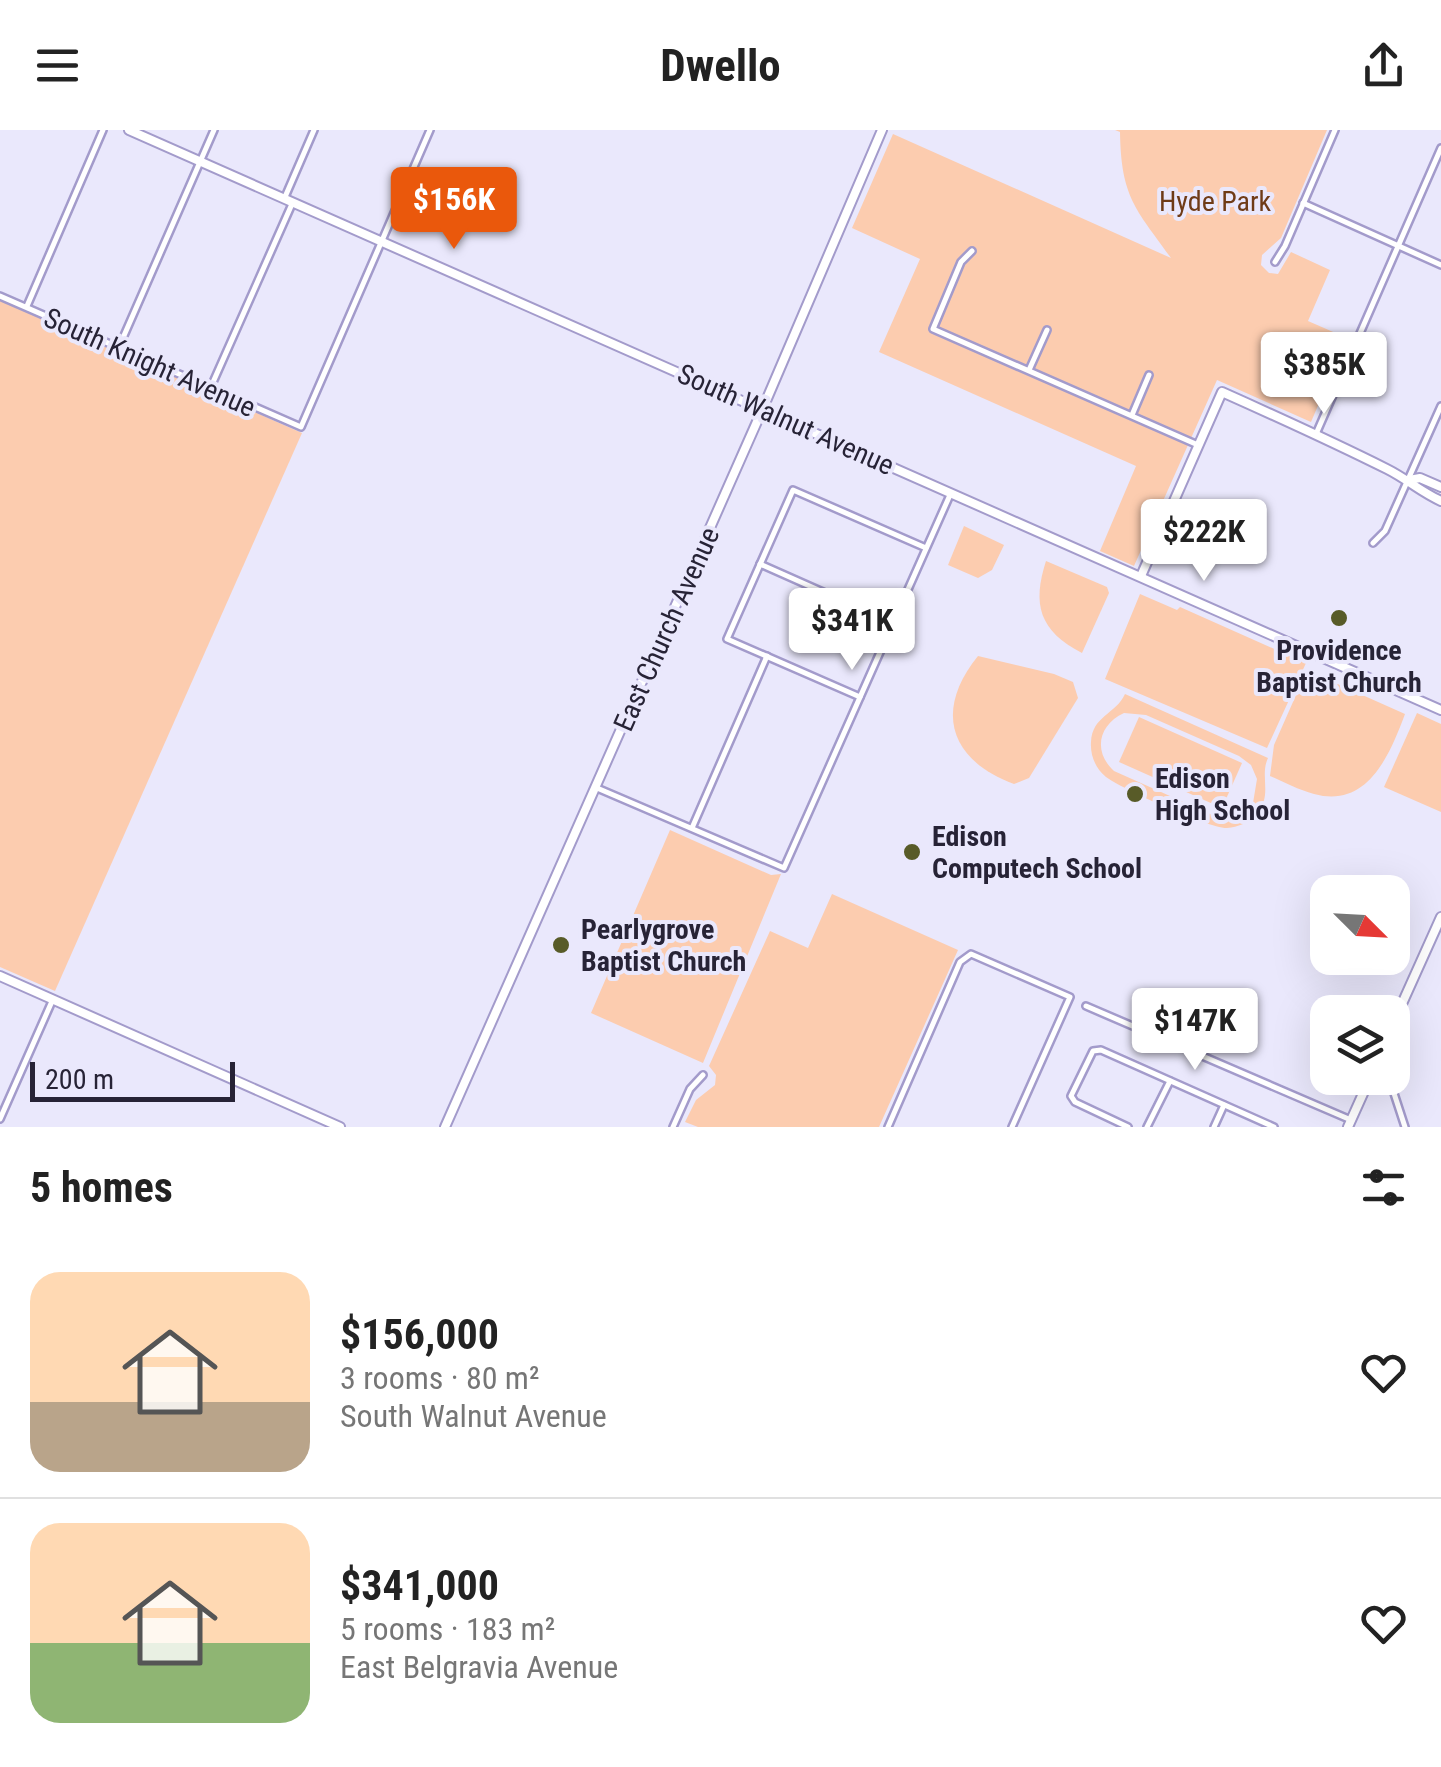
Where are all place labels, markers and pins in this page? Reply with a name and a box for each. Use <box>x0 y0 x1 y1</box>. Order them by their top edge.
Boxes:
pin: $156K <box>384 167 524 252</box>
pin: $385K <box>1254 332 1394 417</box>
pin: $222K <box>1134 499 1274 584</box>
pin: $341K <box>782 588 922 673</box>
marker: Providence Baptist Church <box>1328 607 1350 629</box>
place label: Providence Baptist Church <box>1256 634 1422 699</box>
place label: Edison High School <box>1155 762 1290 827</box>
marker: Edison High School <box>1124 783 1146 805</box>
place label: Edison Computech School <box>932 820 1142 885</box>
marker: Edison Computech School <box>901 841 923 863</box>
place label: Pearlygrove Baptist Church <box>581 913 746 978</box>
marker: Pearlygrove Baptist Church <box>550 934 572 956</box>
pin: $147K <box>1125 988 1265 1073</box>

